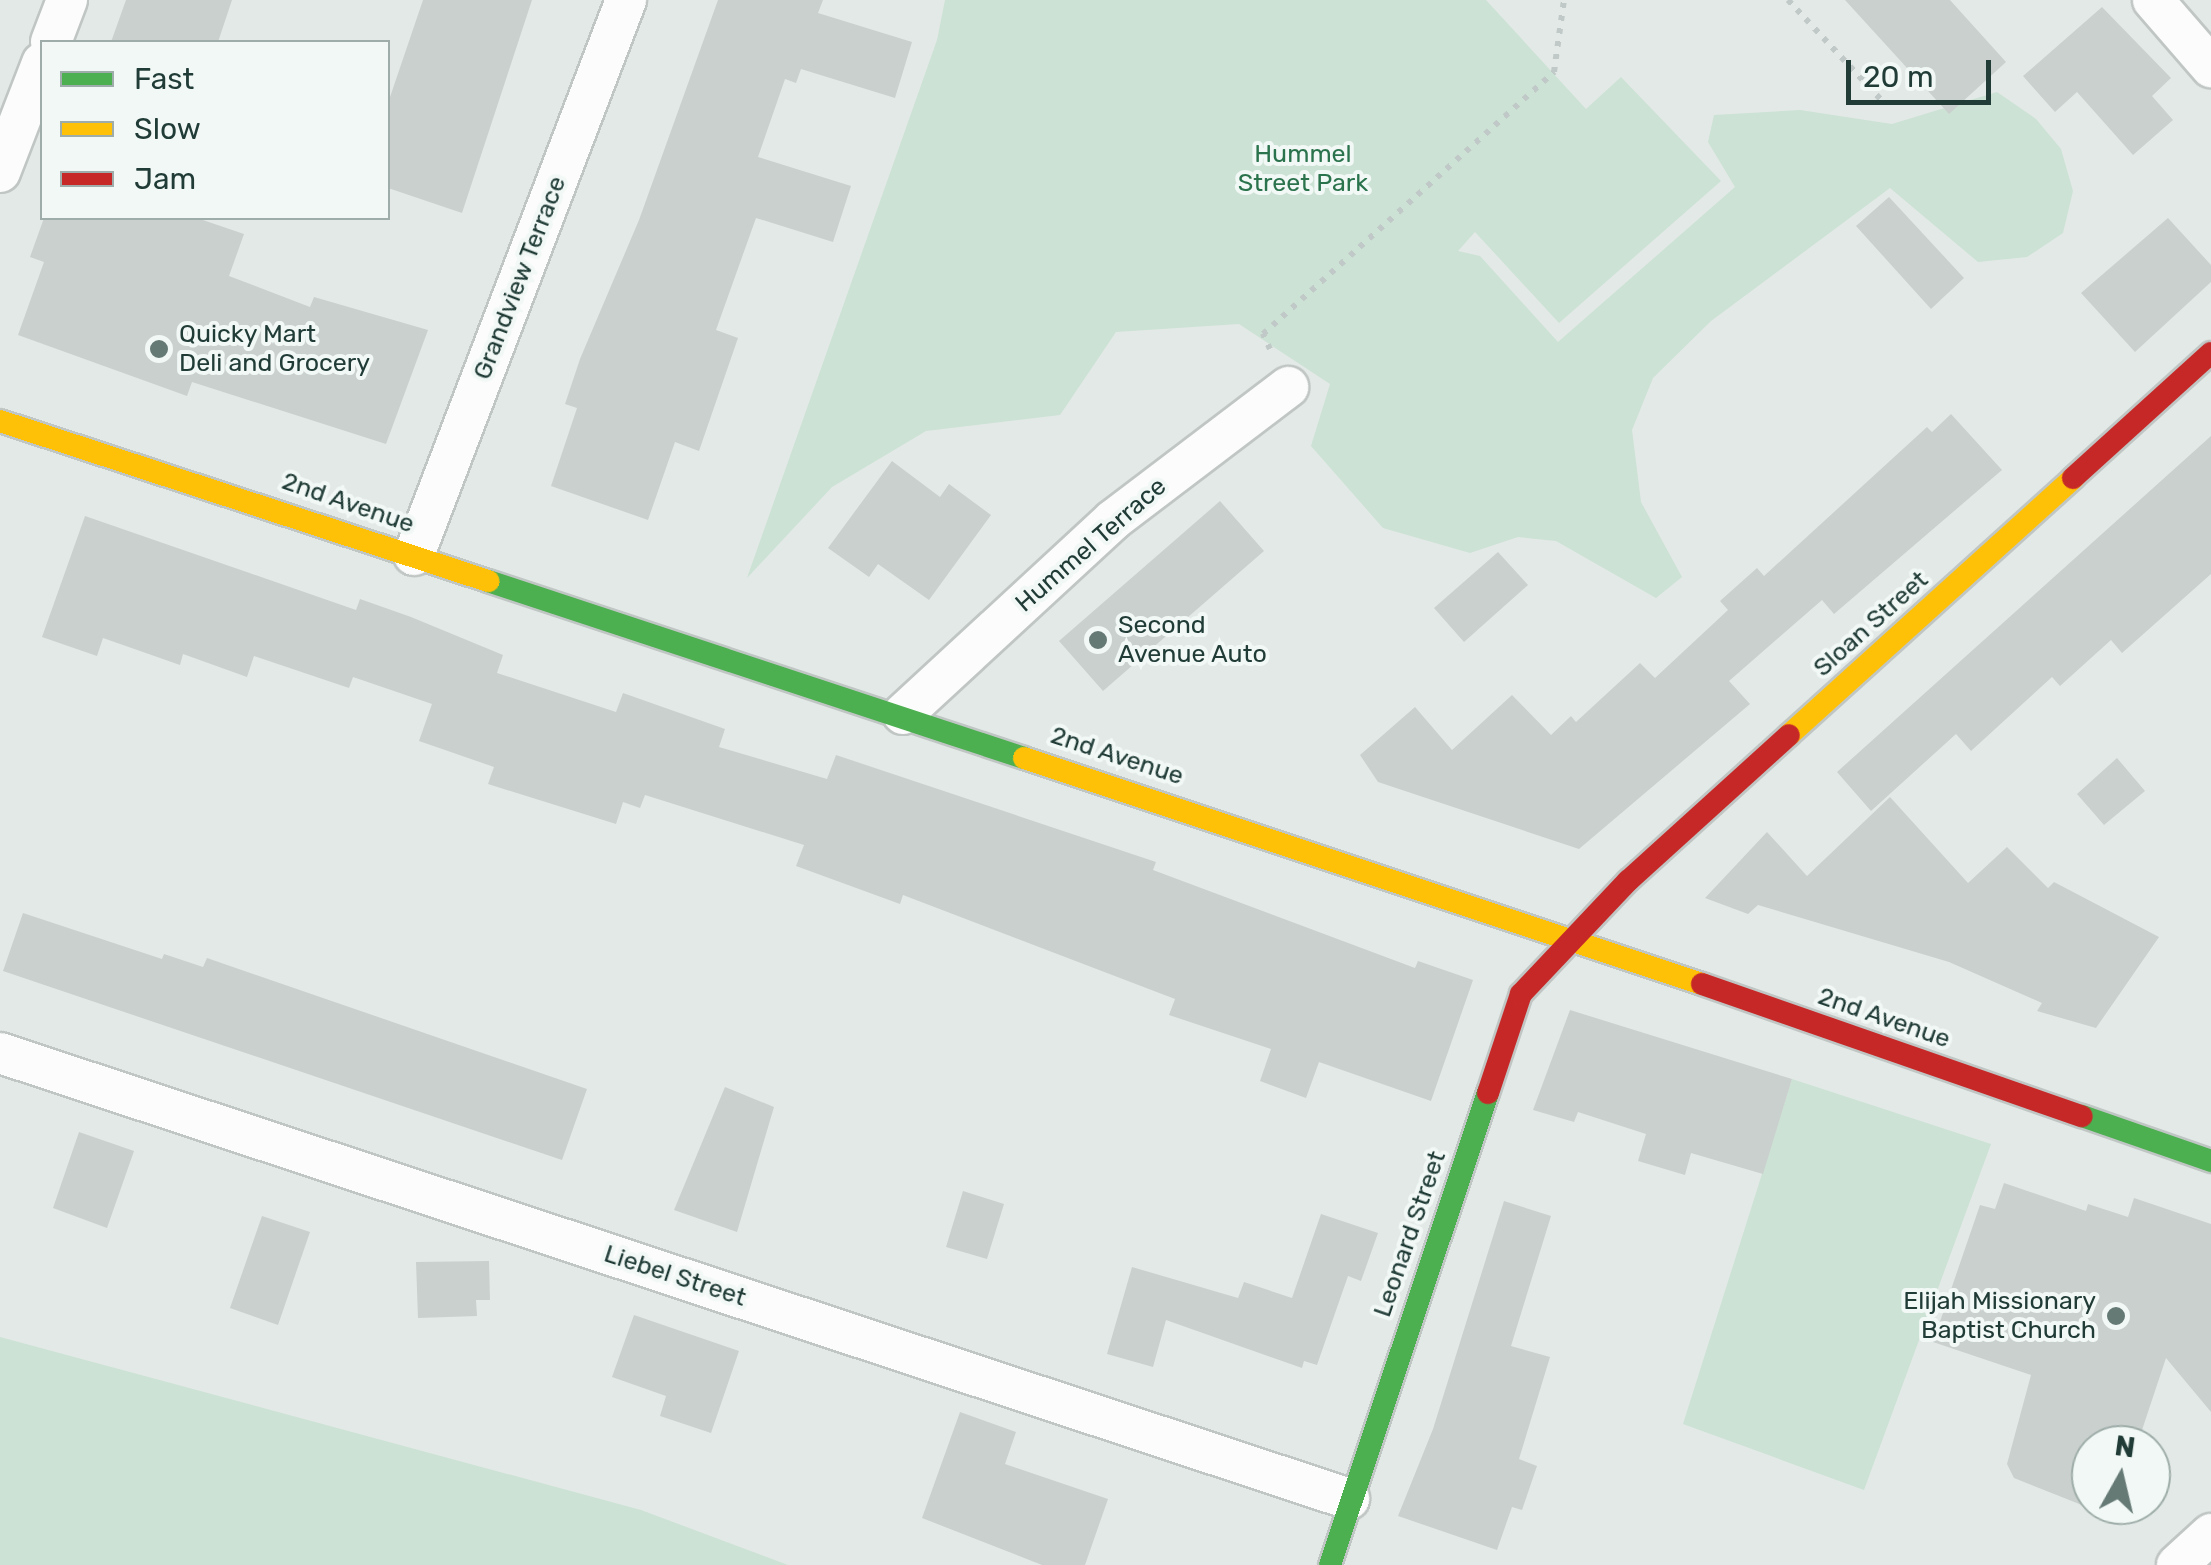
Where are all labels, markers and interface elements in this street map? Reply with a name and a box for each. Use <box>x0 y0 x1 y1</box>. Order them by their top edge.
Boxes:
legend <box>40 40 390 220</box>
scale bar <box>1851 40 1996 102</box>
text: 20 m <box>1863 59 1934 95</box>
text: Fast <box>134 61 194 97</box>
text: Slow <box>134 111 201 147</box>
park label: Hummel Street Park <box>1238 140 1368 199</box>
text: Jam <box>134 161 196 197</box>
street label: Grandview Terrace <box>467 172 573 384</box>
place label: Quicky Mart Deli and Grocery <box>179 320 370 379</box>
marker: Quicky Mart Deli and Grocery <box>148 338 170 360</box>
street label: 2nd Avenue <box>278 466 418 540</box>
street label: Hummel Terrace <box>1009 471 1173 619</box>
street label: Sloan Street <box>1808 565 1934 683</box>
place label: Second Avenue Auto <box>1118 611 1267 670</box>
marker: Second Avenue Auto <box>1087 629 1109 651</box>
street label: 2nd Avenue <box>1047 720 1187 792</box>
street label: 2nd Avenue <box>1814 981 1954 1055</box>
street label: Leonard Street <box>1368 1147 1452 1321</box>
street label: Liebel Street <box>600 1239 750 1313</box>
place label: Elijah Missionary Baptist Church <box>1903 1287 2096 1346</box>
marker: Elijah Missionary Baptist Church <box>2105 1305 2127 1327</box>
north arrow <box>2071 1425 2171 1525</box>
text: N <box>2113 1429 2137 1465</box>

